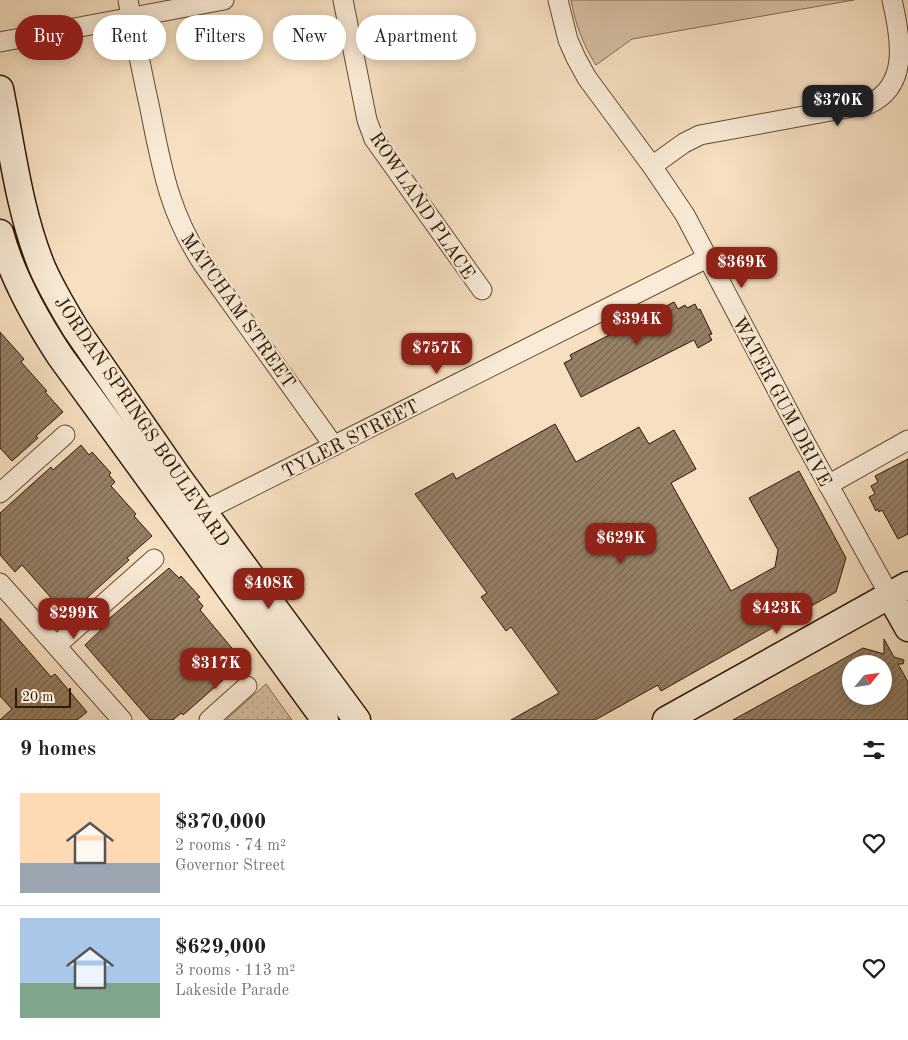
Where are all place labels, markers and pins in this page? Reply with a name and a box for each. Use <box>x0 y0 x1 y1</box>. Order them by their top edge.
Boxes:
pin: $370K <box>803 84 873 127</box>
pin: $369K <box>707 246 777 289</box>
pin: $394K <box>602 304 672 346</box>
pin: $757K <box>402 332 472 375</box>
pin: $629K <box>586 522 656 565</box>
pin: $408K <box>234 568 304 610</box>
pin: $423K <box>742 592 812 635</box>
pin: $299K <box>39 598 109 640</box>
pin: $317K <box>181 648 251 690</box>

